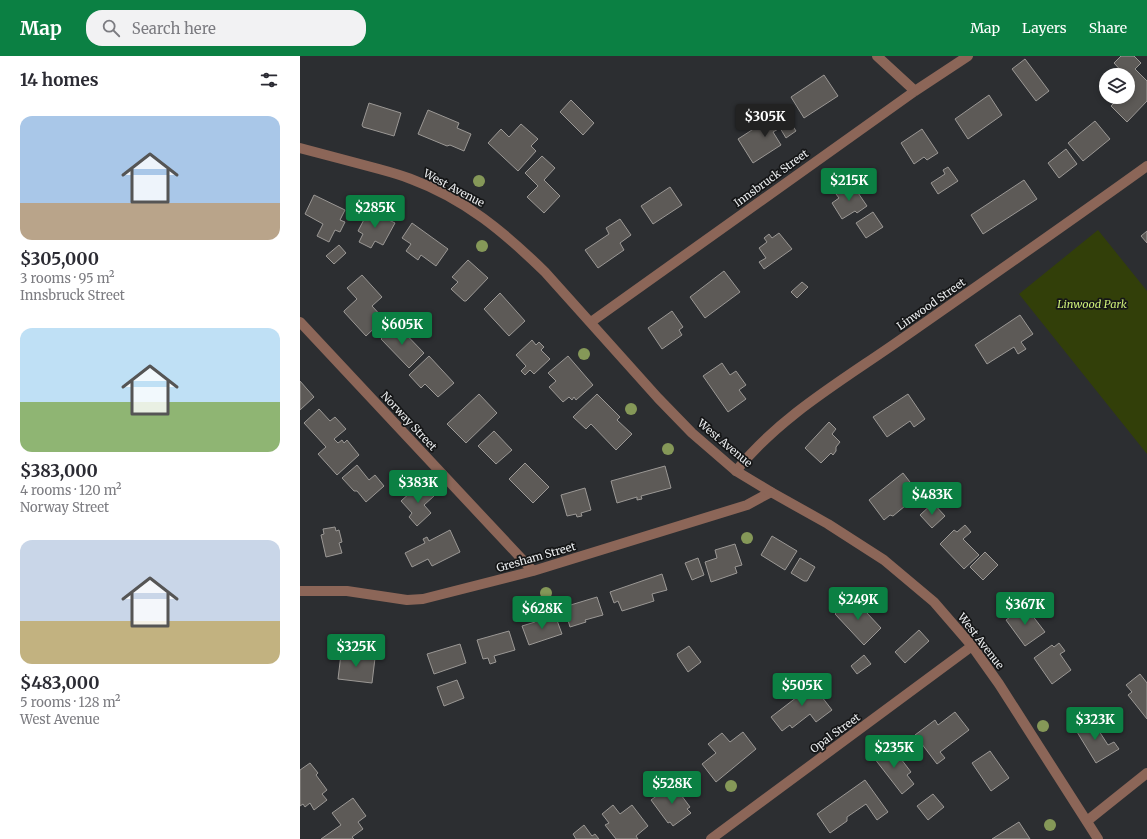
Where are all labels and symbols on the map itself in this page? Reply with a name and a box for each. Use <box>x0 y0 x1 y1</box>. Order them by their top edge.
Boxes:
pin: $305K <box>737 104 793 138</box>
street label: Innsbruck Street <box>731 146 812 210</box>
street label: West Avenue <box>420 166 487 210</box>
pin: $215K <box>821 168 877 202</box>
pin: $285K <box>347 195 403 229</box>
street label: Linwood Street <box>894 275 969 333</box>
park label: Linwood Park <box>1057 297 1127 311</box>
pin: $605K <box>374 312 430 346</box>
street label: Norway Street <box>378 389 440 454</box>
street label: West Avenue <box>694 415 755 470</box>
pin: $383K <box>390 470 446 504</box>
pin: $483K <box>904 482 960 516</box>
street label: Gresham Street <box>495 539 578 575</box>
pin: $249K <box>830 587 886 621</box>
pin: $367K <box>997 592 1053 626</box>
pin: $628K <box>514 596 570 630</box>
street label: West Avenue <box>954 609 1007 672</box>
pin: $325K <box>328 634 384 668</box>
pin: $505K <box>774 673 830 707</box>
pin: $323K <box>1067 707 1123 741</box>
street label: Opal Street <box>807 710 863 756</box>
pin: $235K <box>866 735 922 769</box>
pin: $528K <box>644 771 700 805</box>

